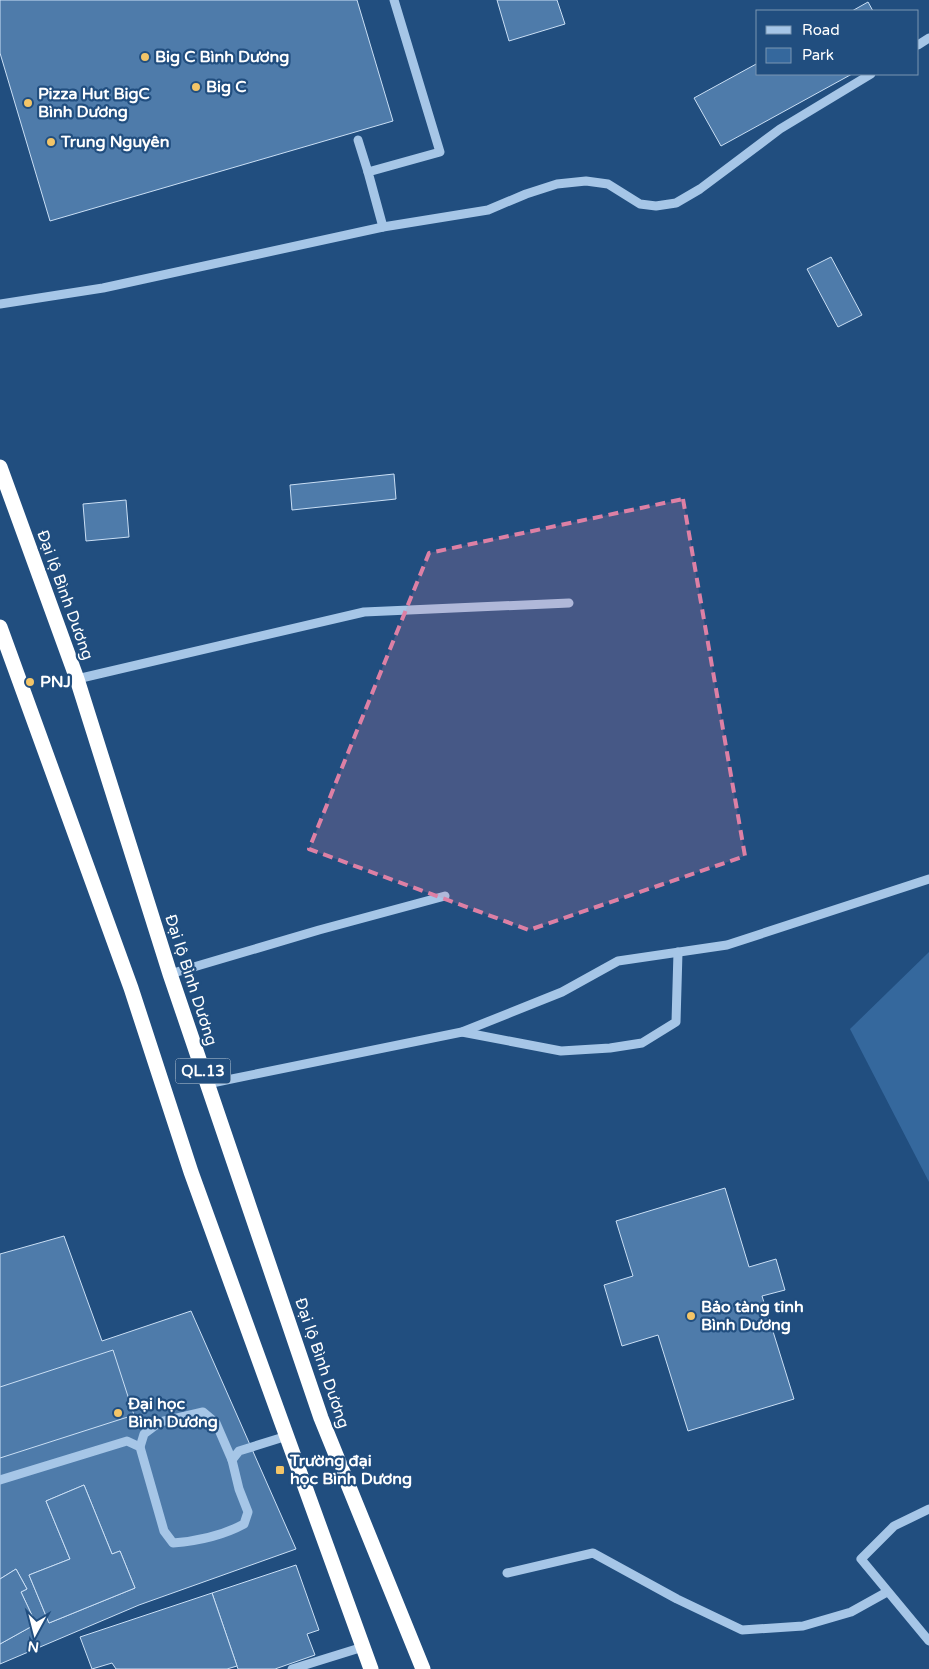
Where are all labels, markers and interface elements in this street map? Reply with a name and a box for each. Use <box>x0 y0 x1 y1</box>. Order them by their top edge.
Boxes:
legend <box>756 10 919 75</box>
text: Road <box>802 21 840 39</box>
text: Park <box>802 46 834 64</box>
place label: Big C Bình Dương <box>155 47 289 67</box>
marker: Big C Bình Dương <box>139 51 151 63</box>
place label: Big C <box>206 77 246 97</box>
marker: Big C <box>190 81 202 93</box>
place label: Pizza Hut BigC Bình Dương <box>38 84 150 122</box>
marker: Pizza Hut BigC Bình Dương <box>22 97 34 109</box>
place label: Trung Nguyên <box>60 132 169 152</box>
marker: Trung Nguyên <box>45 136 57 148</box>
street label: Đại lộ Bình Dương <box>32 527 98 663</box>
place label: PNJ <box>40 672 71 692</box>
marker: PNJ <box>24 676 36 688</box>
street label: Đại lộ Bình Dương <box>160 912 222 1048</box>
road number: QL.13 <box>176 1058 230 1084</box>
street label: Đại lộ Bình Dương <box>290 1295 354 1431</box>
place label: Bảo tàng tỉnh Bình Dương <box>701 1297 804 1335</box>
marker: Bảo tàng tỉnh Bình Dương <box>685 1310 697 1322</box>
place label: Đại học Bình Dương <box>127 1394 218 1432</box>
marker: Đại học Bình Dương <box>112 1407 124 1419</box>
place label: Trường đại học Bình Dương <box>289 1451 412 1489</box>
marker: Trường đại học Bình Dương <box>274 1464 286 1476</box>
north arrow <box>10 1609 60 1659</box>
text: N <box>27 1637 40 1656</box>

